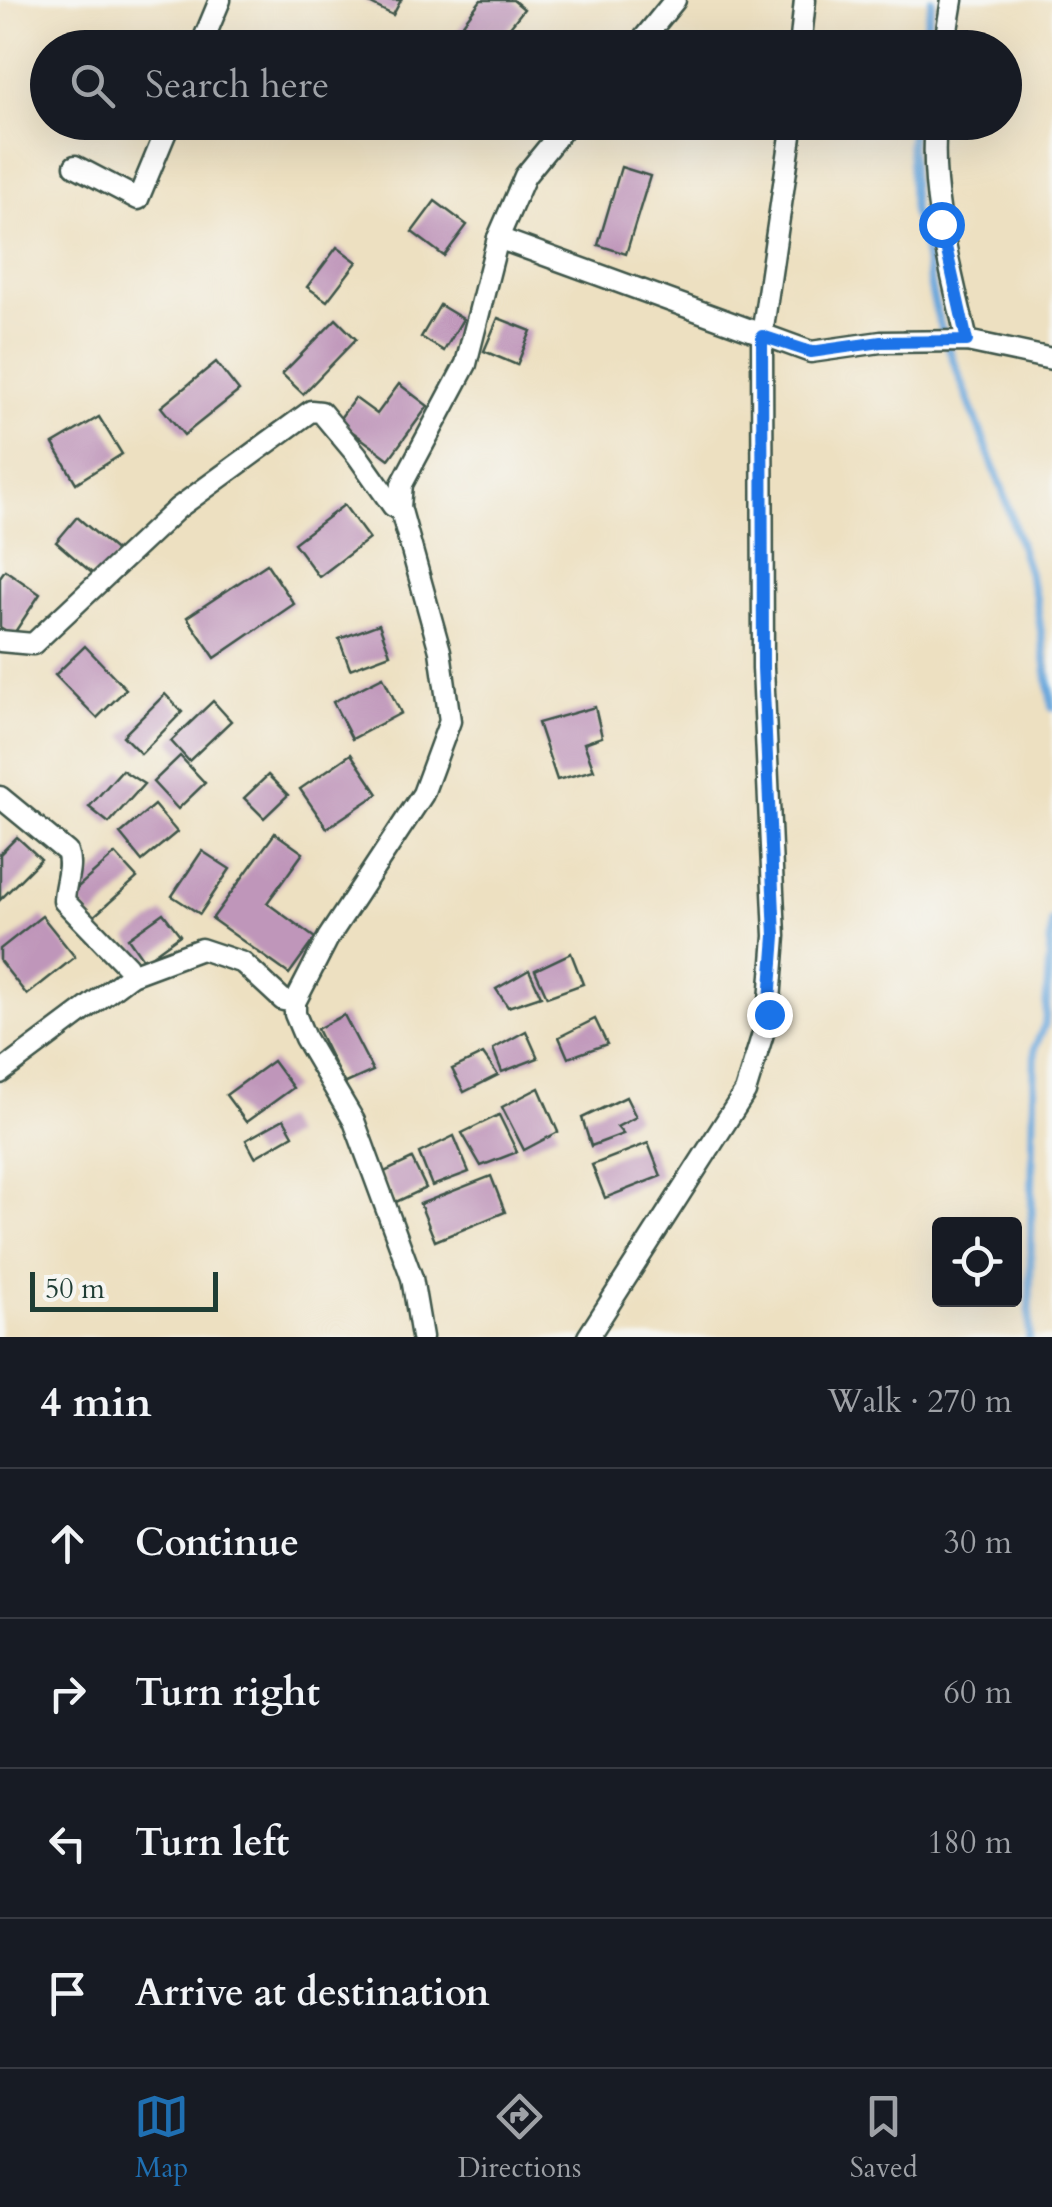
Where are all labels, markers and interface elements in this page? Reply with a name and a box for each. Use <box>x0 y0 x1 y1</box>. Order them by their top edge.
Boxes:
search box <box>30 30 1022 140</box>
icon: search <box>65 58 120 113</box>
text: Search here <box>145 59 329 111</box>
route start <box>919 202 965 248</box>
route end <box>747 992 793 1038</box>
map controls <box>932 1217 1022 1307</box>
button: locate <box>932 1217 1022 1307</box>
scale bar <box>30 1267 218 1312</box>
text: 50 m <box>45 1270 105 1308</box>
text: 4 min <box>40 1374 152 1431</box>
text: Walk · 270 m <box>827 1380 1012 1424</box>
icon: ahead <box>40 1516 95 1571</box>
text: Continue <box>135 1517 299 1569</box>
text: 30 m <box>944 1521 1012 1565</box>
icon: right <box>40 1666 95 1721</box>
text: Turn right <box>135 1667 320 1719</box>
text: 60 m <box>944 1671 1012 1715</box>
icon: left <box>40 1816 95 1871</box>
text: Turn left <box>135 1817 289 1869</box>
text: 180 m <box>927 1821 1012 1865</box>
icon: arrive <box>40 1966 95 2021</box>
text: Arrive at destination <box>135 1967 490 2019</box>
tab: Map <box>134 2089 189 2187</box>
tab: Directions <box>458 2089 581 2187</box>
tab: Saved <box>850 2089 918 2187</box>

